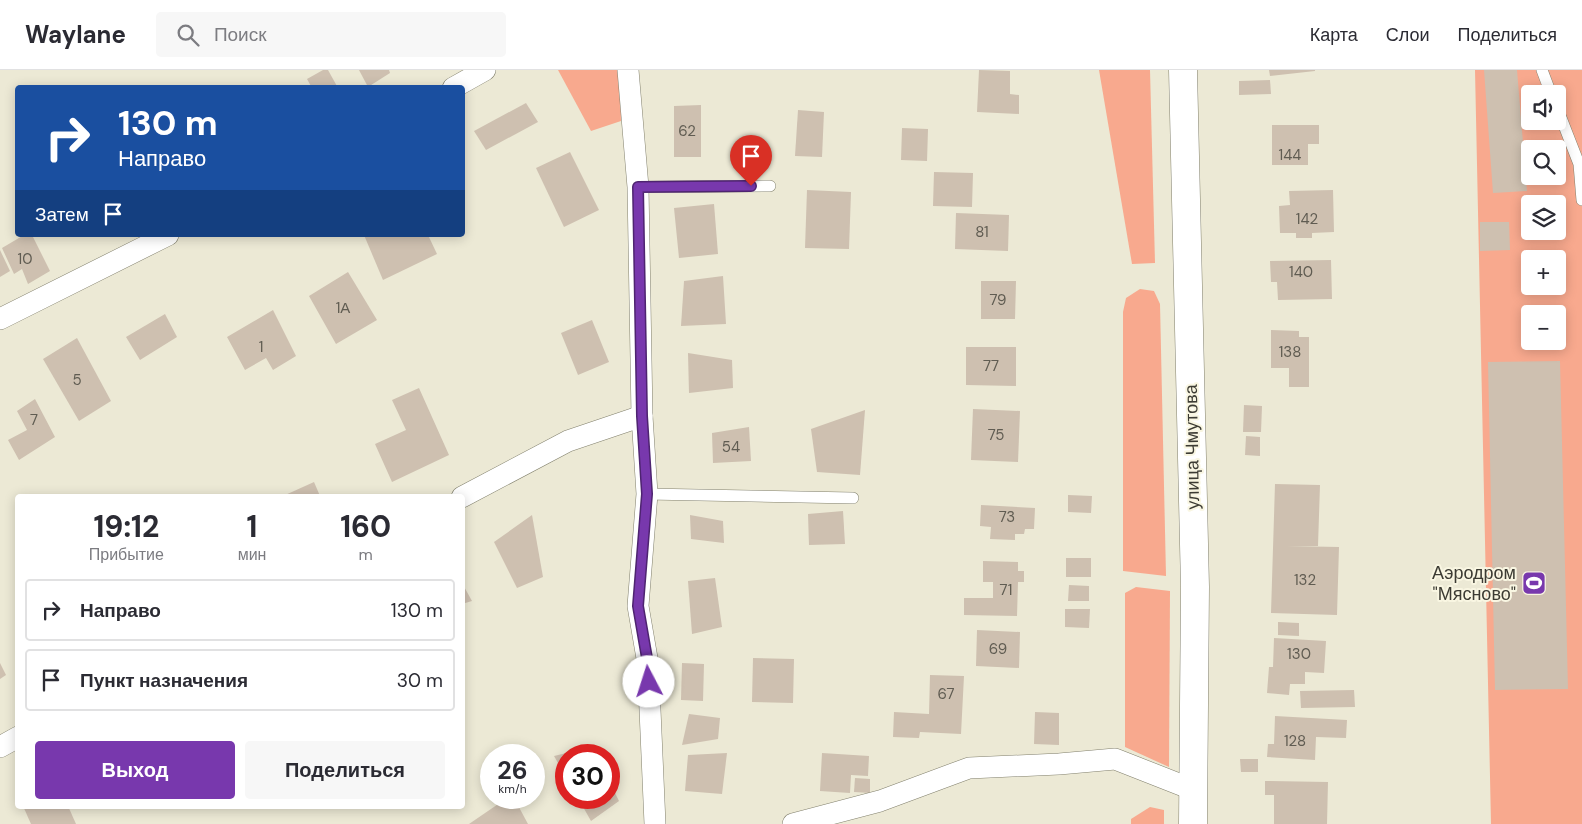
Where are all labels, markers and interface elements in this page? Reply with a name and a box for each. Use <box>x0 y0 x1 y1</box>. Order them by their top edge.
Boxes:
search box <box>156 12 506 57</box>
text: Waylane <box>25 19 126 50</box>
icon: search <box>174 21 202 49</box>
text: Поиск <box>214 22 267 47</box>
text: Карта <box>1310 23 1358 47</box>
text: Слои <box>1386 23 1430 47</box>
text: Поделиться <box>1458 23 1557 47</box>
map controls <box>1521 85 1566 350</box>
button: sound <box>1521 85 1566 130</box>
text: 130 m <box>118 100 218 146</box>
icon: right <box>35 105 100 170</box>
house number: 62 <box>678 121 696 141</box>
pin <box>730 135 772 186</box>
button: search <box>1521 140 1566 185</box>
icon: arrive <box>737 142 765 170</box>
text: Направо <box>118 144 206 173</box>
house number: 144 <box>1279 145 1301 165</box>
button: layers <box>1521 195 1566 240</box>
icon: arrive <box>99 200 127 228</box>
text: Затем <box>35 202 89 227</box>
house number: 142 <box>1296 209 1318 229</box>
house number: 81 <box>975 222 989 242</box>
house number: 10 <box>18 249 32 269</box>
button: + <box>1521 250 1566 295</box>
house number: 140 <box>1289 262 1313 282</box>
house number: 79 <box>989 290 1007 310</box>
house number: 1А <box>336 298 350 318</box>
button: − <box>1521 305 1566 350</box>
house number: 1 <box>259 337 263 357</box>
house number: 138 <box>1279 342 1301 362</box>
house number: 77 <box>983 356 999 376</box>
house number: 5 <box>72 370 82 390</box>
street label: улица Чмутова <box>1179 383 1205 510</box>
house number: 7 <box>30 410 38 430</box>
house number: 75 <box>988 425 1004 445</box>
house number: 54 <box>722 437 740 457</box>
text: 19:12 <box>93 507 159 546</box>
text: 1 <box>247 507 257 546</box>
text: 160 <box>340 507 391 546</box>
house number: 73 <box>999 507 1015 527</box>
text: Прибытие <box>89 544 164 565</box>
text: мин <box>238 544 266 565</box>
text: m <box>359 544 373 565</box>
place label: Аэродром "Мясново" <box>1432 561 1516 606</box>
house number: 132 <box>1294 570 1316 590</box>
sports icon: Аэродром "Мясново" <box>1521 570 1547 596</box>
house number: 71 <box>1000 580 1012 600</box>
icon: right <box>37 596 65 624</box>
text: Направо <box>80 598 161 623</box>
text: 130 m <box>391 598 443 623</box>
house number: 69 <box>989 639 1007 659</box>
house number: 130 <box>1287 644 1311 664</box>
position arrow <box>622 655 674 707</box>
icon: arrive <box>37 666 65 694</box>
text: Пункт назначения <box>80 668 248 693</box>
text: 30 m <box>397 668 443 693</box>
house number: 67 <box>937 684 955 704</box>
house number: 128 <box>1284 731 1306 751</box>
button: Выход <box>35 741 235 799</box>
button: Поделиться <box>245 741 445 799</box>
speed limit sign: 30 <box>555 744 620 809</box>
text: 26 <box>497 754 528 787</box>
text: km/h <box>498 781 527 797</box>

